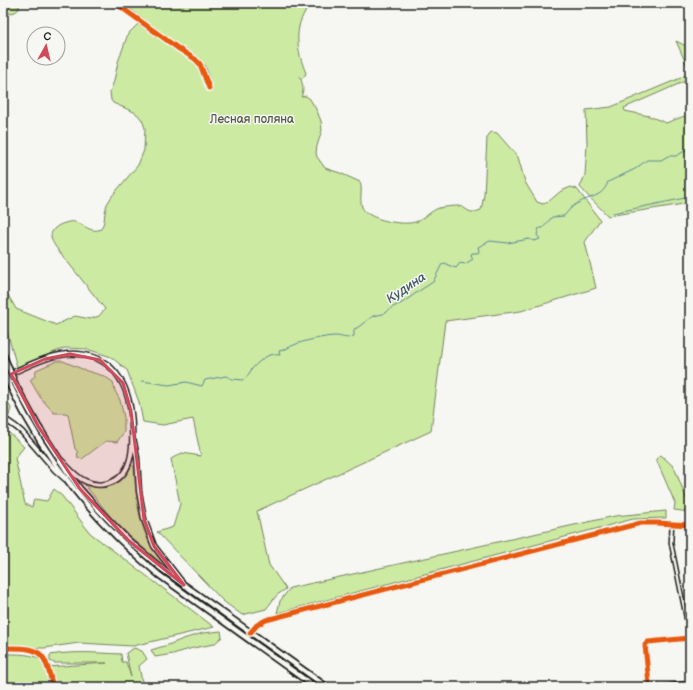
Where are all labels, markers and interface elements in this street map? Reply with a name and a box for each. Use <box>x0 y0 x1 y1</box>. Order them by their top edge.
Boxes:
north arrow <box>26 26 66 66</box>
text: С <box>43 30 52 44</box>
park label: Лесная поляна <box>209 112 294 127</box>
water label: Кудина <box>383 269 429 307</box>

